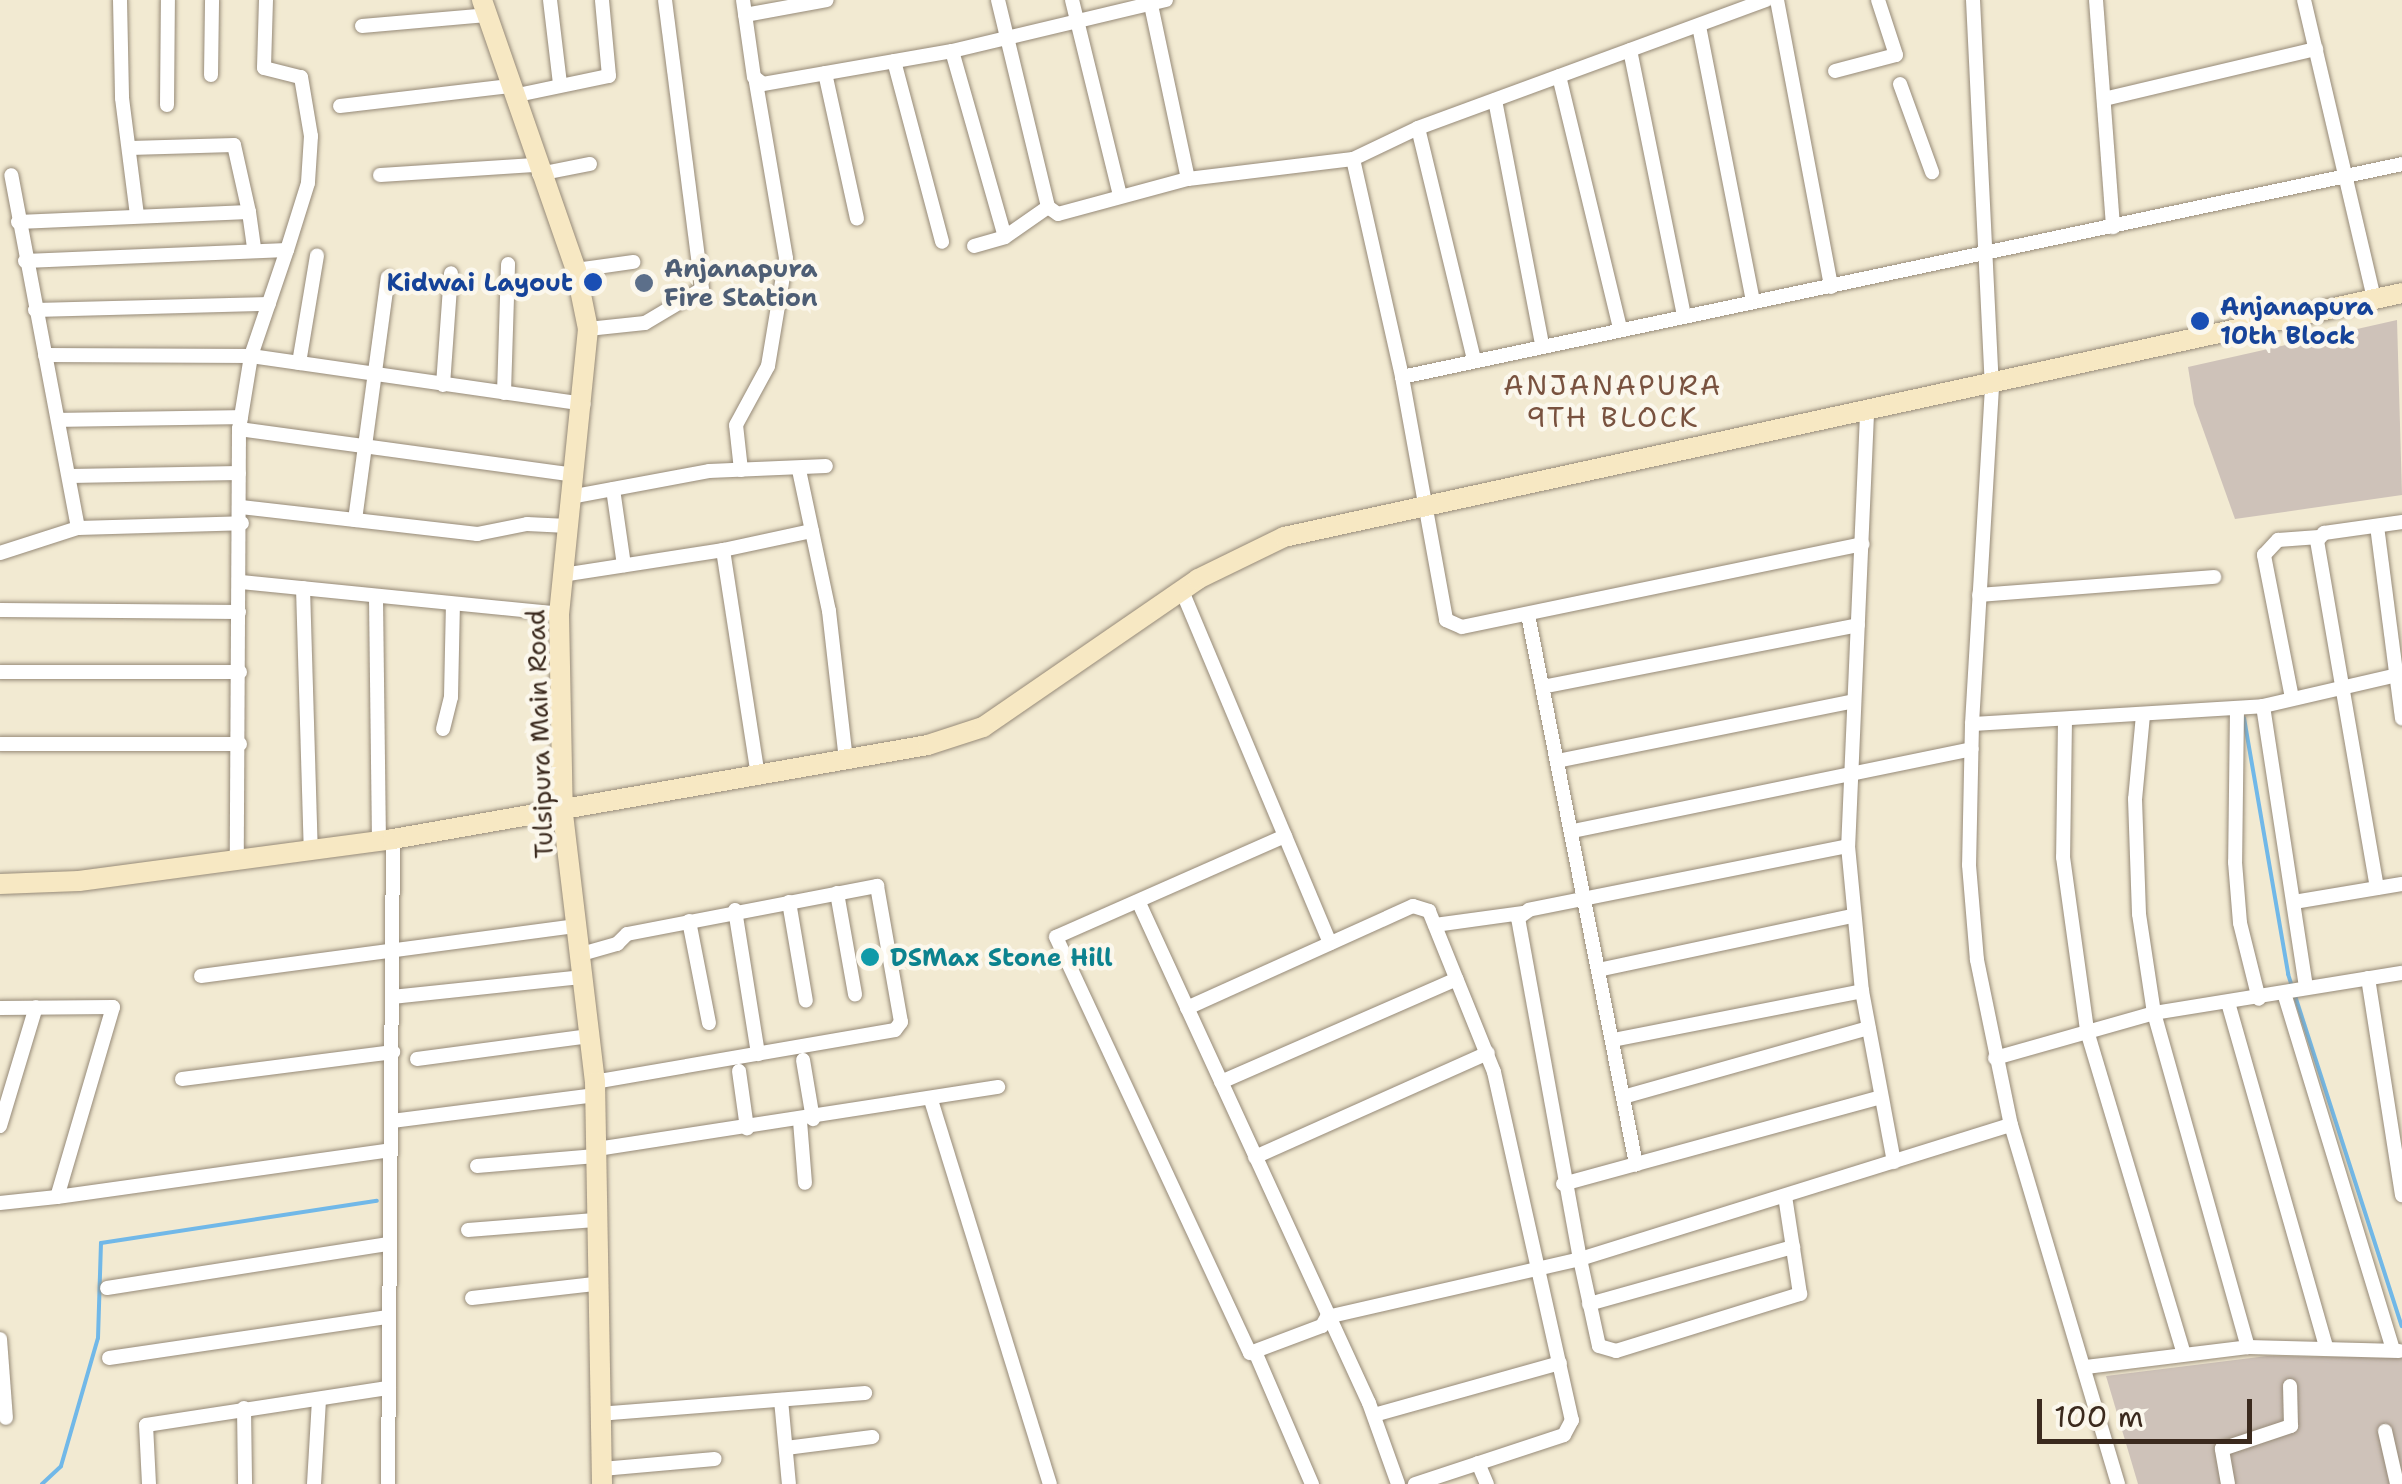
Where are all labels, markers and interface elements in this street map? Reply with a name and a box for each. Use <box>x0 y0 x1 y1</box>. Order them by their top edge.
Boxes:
place label: Anjanapura Fire Station <box>664 254 818 313</box>
place label: Kidwai Layout <box>386 267 573 297</box>
marker: Kidwai Layout <box>582 271 604 293</box>
marker: Anjanapura Fire Station <box>633 272 655 294</box>
place label: Anjanapura 10th Block <box>2220 292 2374 351</box>
marker: Anjanapura 10th Block <box>2189 310 2211 332</box>
district label: ANJANAPURA 9TH BLOCK <box>1503 368 1723 434</box>
street label: Tulsipura Main Road <box>521 609 559 859</box>
place label: DSMax Stone Hill <box>890 942 1113 972</box>
marker: DSMax Stone Hill <box>859 946 881 968</box>
scale bar <box>2042 1379 2257 1441</box>
text: 100 m <box>2054 1396 2144 1437</box>

